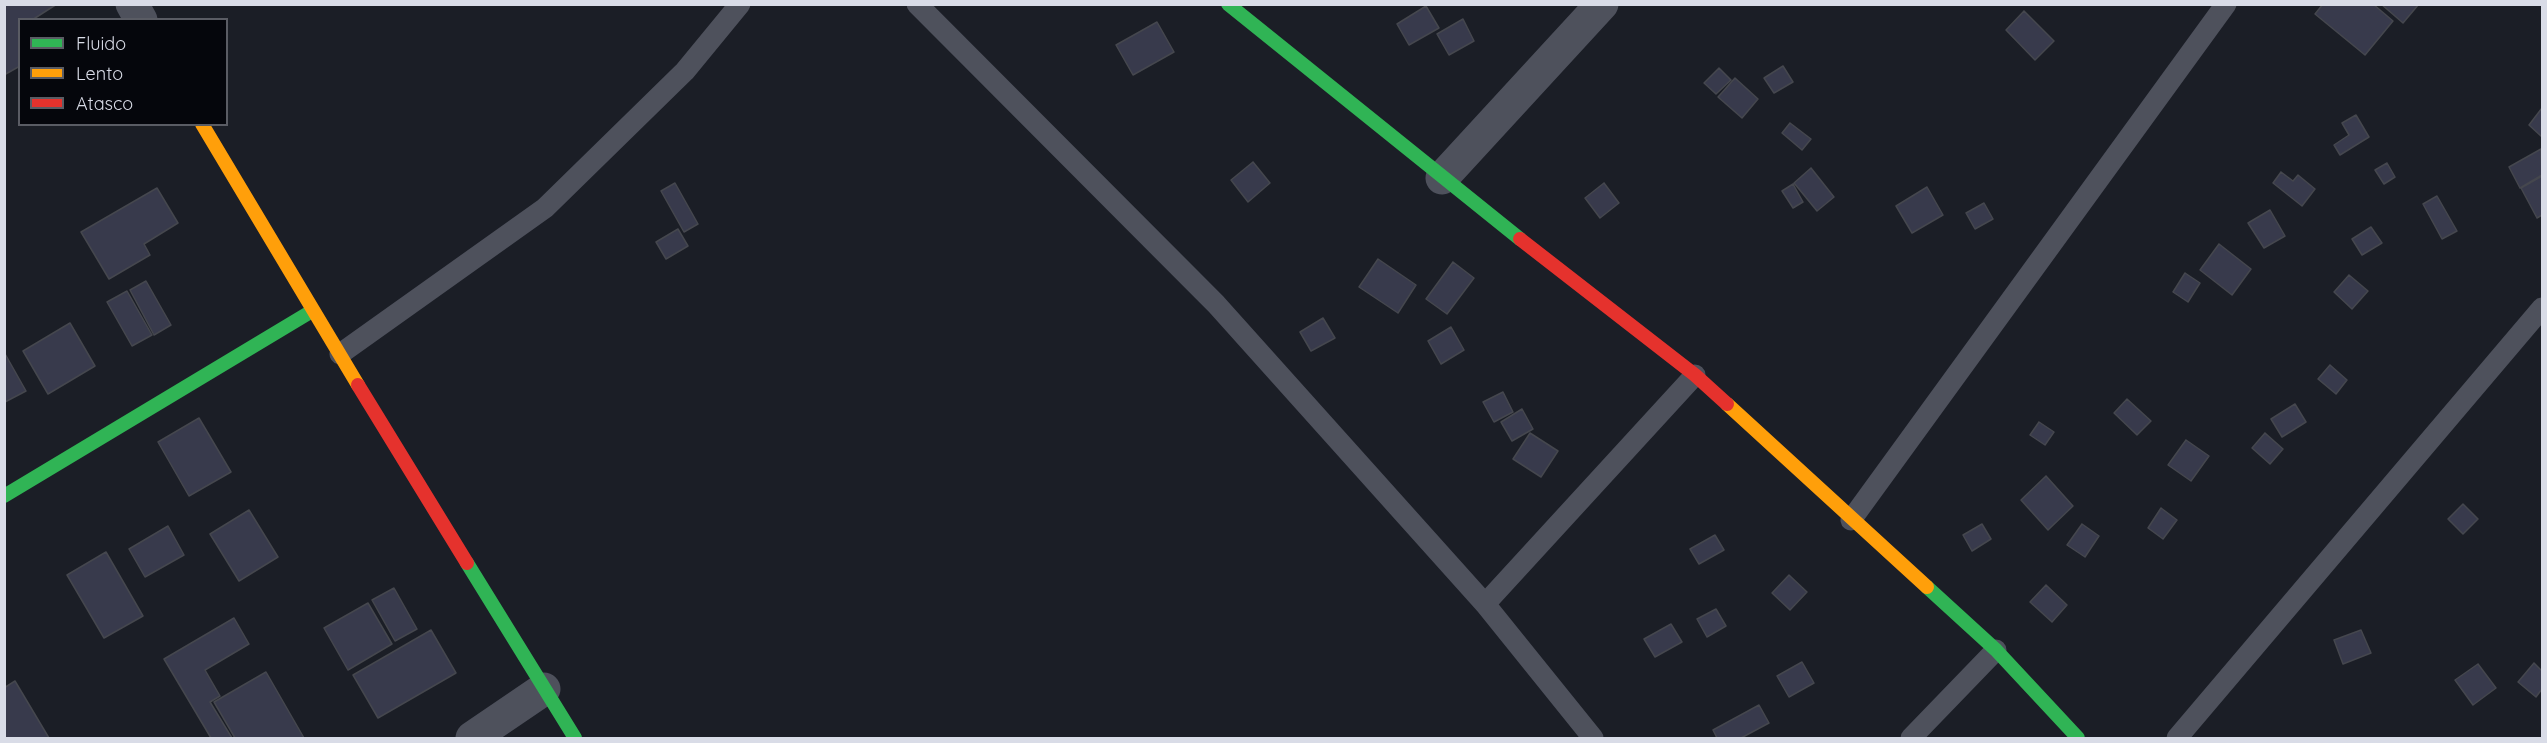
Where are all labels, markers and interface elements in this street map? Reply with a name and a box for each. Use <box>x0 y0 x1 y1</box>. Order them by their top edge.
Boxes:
legend <box>18 18 228 126</box>
text: Fluido <box>76 32 126 55</box>
text: Lento <box>76 62 123 85</box>
text: Atasco <box>76 92 133 115</box>

